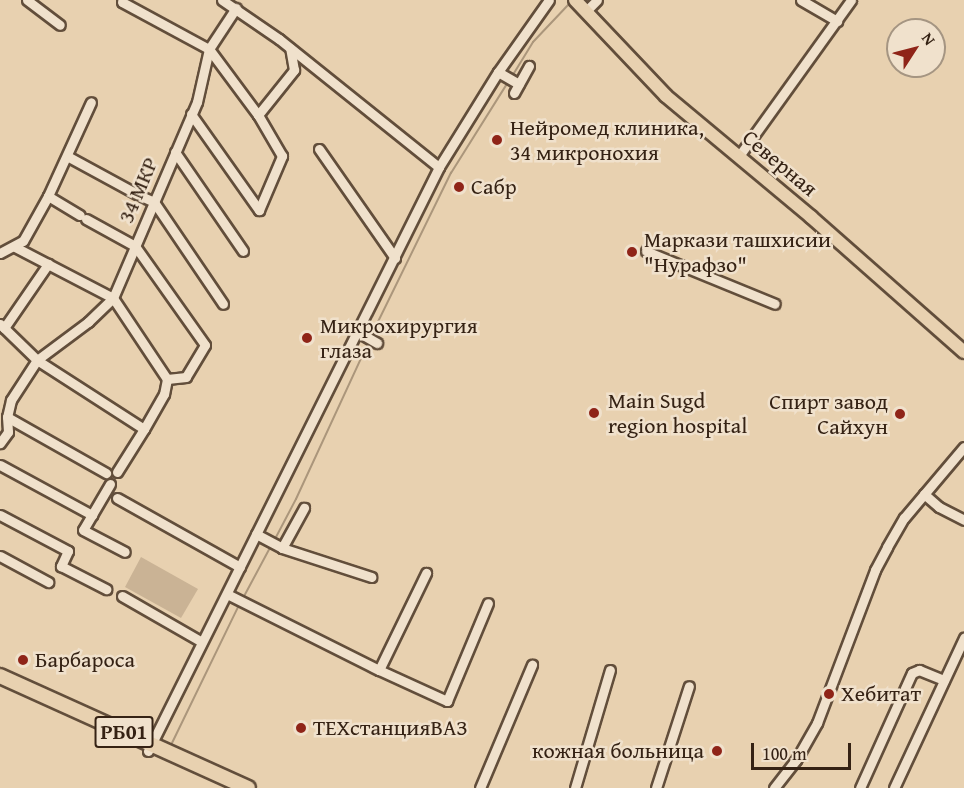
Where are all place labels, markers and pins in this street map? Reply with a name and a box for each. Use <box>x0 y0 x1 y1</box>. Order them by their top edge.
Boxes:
place label: Нейромед клиника, 34 микронохия <box>510 114 704 166</box>
marker: Нейромед клиника, 34 микронохия <box>488 131 506 149</box>
place label: Сабр <box>471 174 517 200</box>
marker: Сабр <box>452 180 466 194</box>
place label: Маркази ташхисии "Нурафзо" <box>644 226 831 278</box>
marker: Маркази ташхисии "Нурафзо" <box>625 245 639 259</box>
place label: Микрохирургия глаза <box>320 312 478 364</box>
marker: Микрохирургия глаза <box>298 329 316 347</box>
place label: Main Sugd region hospital <box>608 387 747 439</box>
place label: Спирт завод Сайхун <box>769 388 888 440</box>
marker: Main Sugd region hospital <box>585 404 603 422</box>
marker: Спирт завод Сайхун <box>893 407 907 421</box>
place label: Барбароса <box>35 647 135 673</box>
marker: Барбароса <box>16 653 30 667</box>
place label: Хебитат <box>841 681 921 707</box>
marker: Хебитат <box>822 687 836 701</box>
place label: ТЕХстанцияВАЗ <box>313 715 468 741</box>
marker: ТЕХстанцияВАЗ <box>294 721 308 735</box>
place label: кожная больница <box>532 738 704 764</box>
marker: кожная больница <box>708 742 726 760</box>

